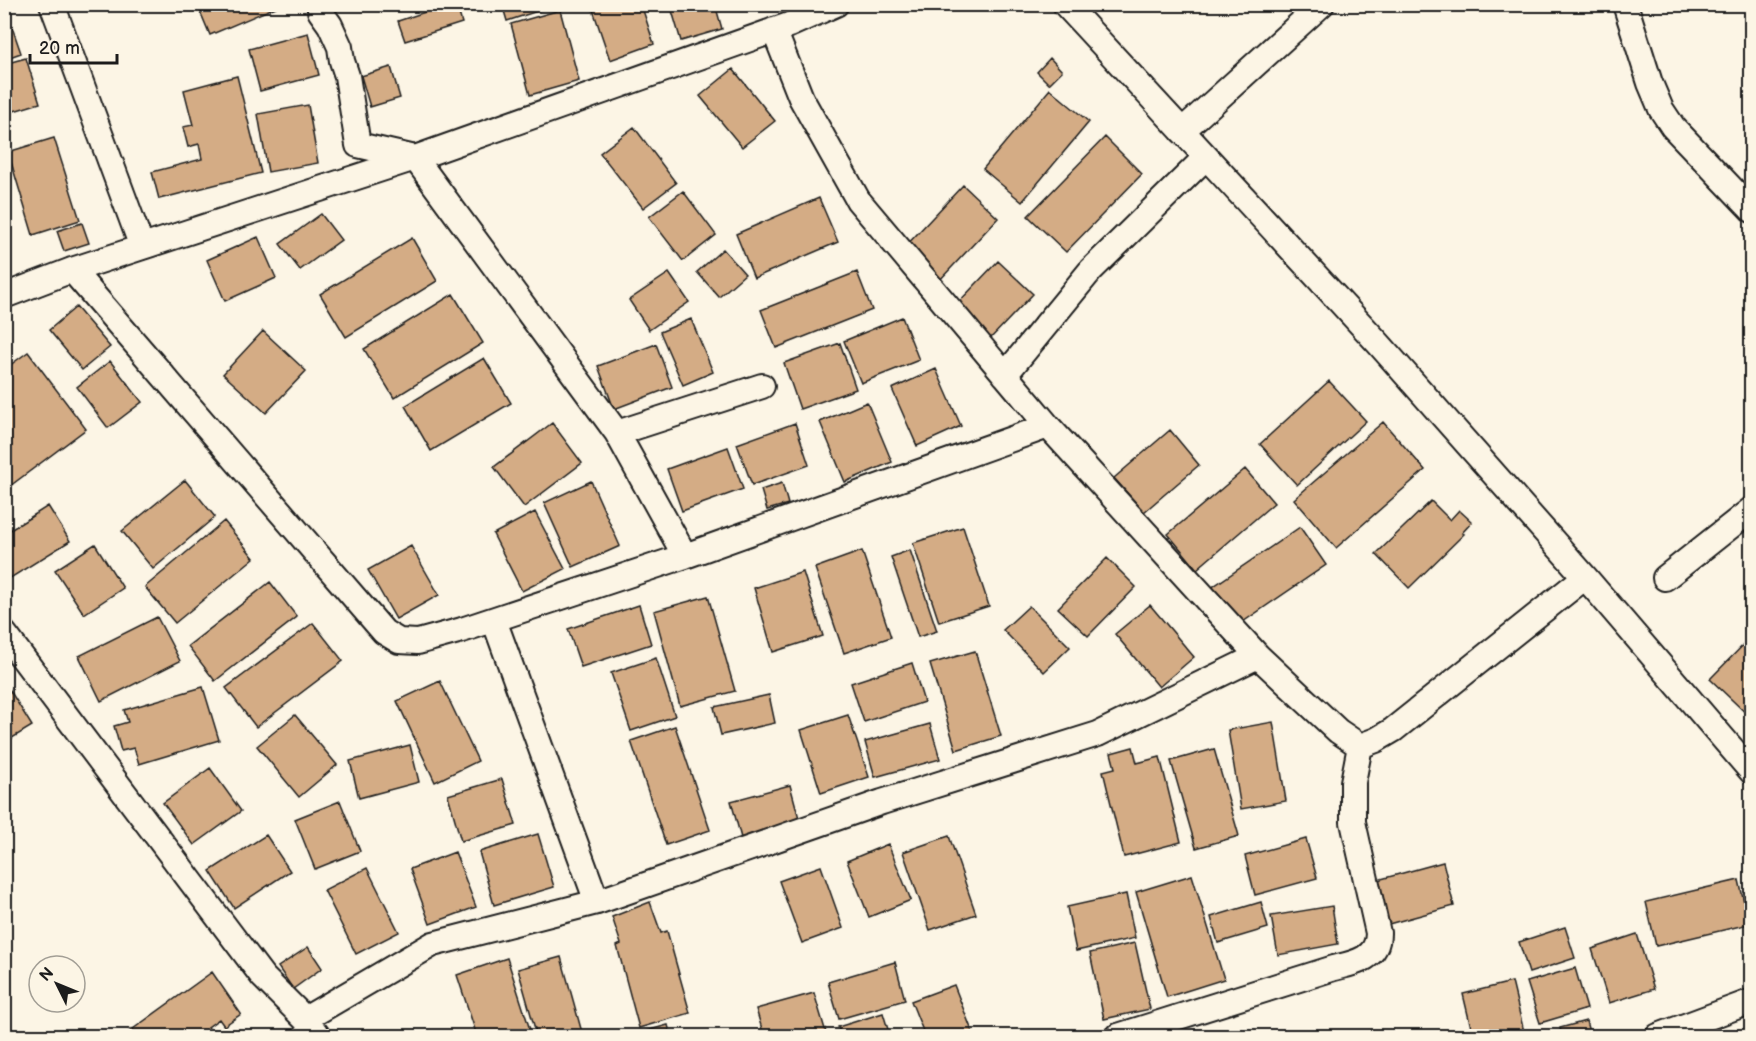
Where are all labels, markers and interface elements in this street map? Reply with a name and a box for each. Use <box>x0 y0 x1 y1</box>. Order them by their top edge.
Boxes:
scale bar <box>30 27 117 65</box>
text: 20 m <box>39 38 80 59</box>
north arrow <box>27 954 87 1014</box>
text: N <box>36 964 58 986</box>

